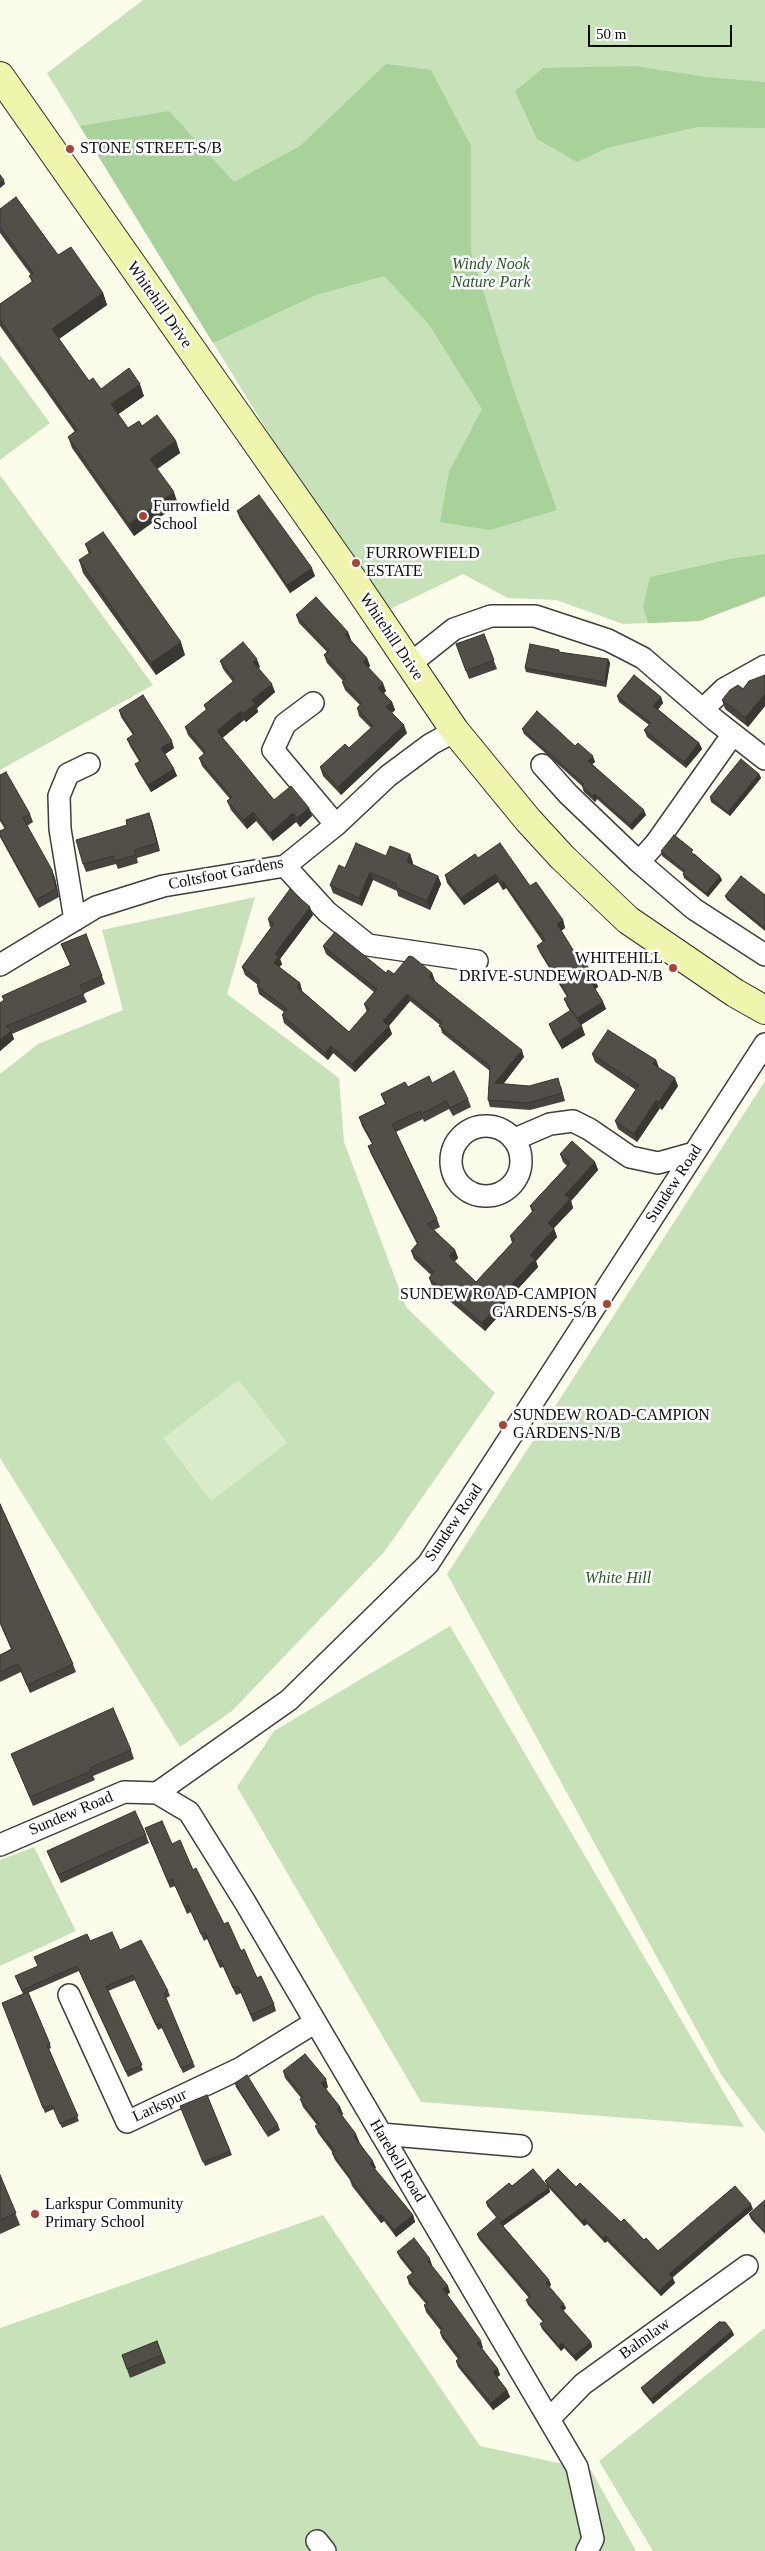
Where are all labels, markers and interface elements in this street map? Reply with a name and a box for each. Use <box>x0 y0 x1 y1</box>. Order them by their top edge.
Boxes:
scale bar <box>590 15 734 47</box>
text: 50 m <box>596 26 626 42</box>
place label: STONE STREET-S/B <box>80 139 222 159</box>
marker: STONE STREET-S/B <box>64 143 76 155</box>
park label: Windy Nook Nature Park <box>452 255 530 293</box>
street label: Whitehill Drive <box>122 258 196 352</box>
place label: Furrowfield School <box>153 497 229 535</box>
marker: Furrowfield School <box>137 510 149 522</box>
place label: FURROWFIELD ESTATE <box>366 544 480 582</box>
marker: FURROWFIELD ESTATE <box>350 557 362 569</box>
street label: Whitehill Drive <box>355 590 427 684</box>
street label: Coltsfoot Gardens <box>167 853 285 895</box>
place label: WHITEHILL DRIVE-SUNDEW ROAD-N/B <box>459 949 663 987</box>
marker: WHITEHILL DRIVE-SUNDEW ROAD-N/B <box>667 962 679 974</box>
street label: Sundew Road <box>642 1141 706 1227</box>
place label: SUNDEW ROAD-CAMPION GARDENS-S/B <box>400 1285 597 1323</box>
marker: SUNDEW ROAD-CAMPION GARDENS-S/B <box>601 1298 613 1310</box>
place label: SUNDEW ROAD-CAMPION GARDENS-N/B <box>513 1406 710 1444</box>
marker: SUNDEW ROAD-CAMPION GARDENS-N/B <box>497 1419 509 1431</box>
street label: Sundew Road <box>421 1481 487 1565</box>
park label: White Hill <box>585 1569 651 1589</box>
street label: Sundew Road <box>26 1788 116 1840</box>
street label: Larkspur <box>130 2085 190 2127</box>
street label: Harebell Road <box>365 2116 429 2206</box>
place label: Larkspur Community Primary School <box>45 2195 183 2233</box>
marker: Larkspur Community Primary School <box>29 2208 41 2220</box>
street label: Balmlaw <box>616 2314 674 2364</box>

